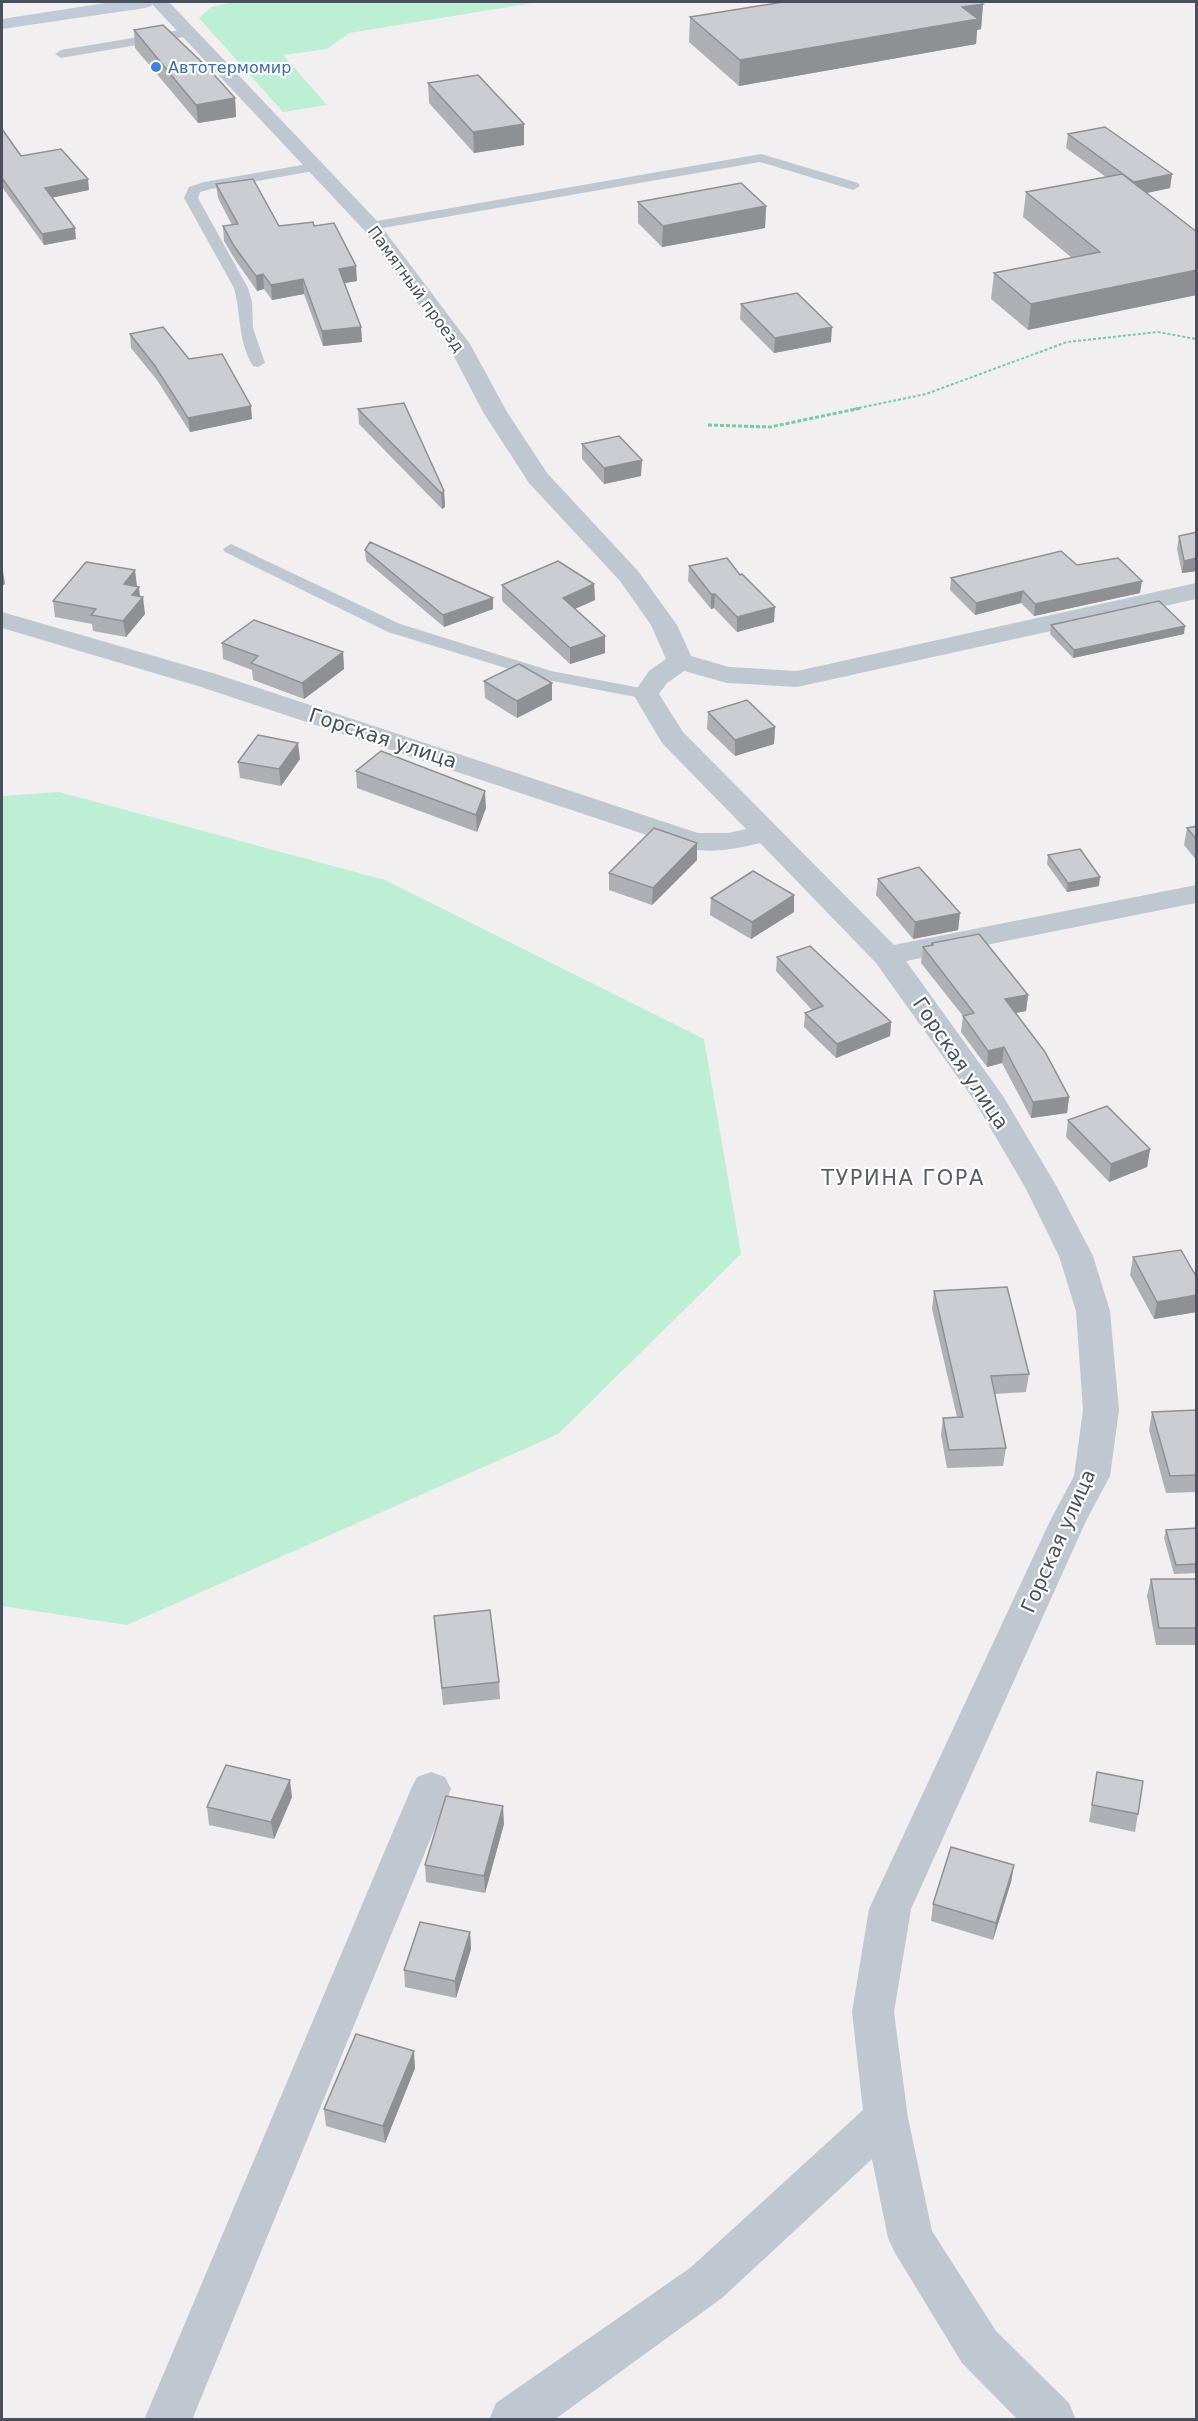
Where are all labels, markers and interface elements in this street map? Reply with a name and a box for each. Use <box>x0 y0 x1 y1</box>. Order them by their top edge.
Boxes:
place label: Автотермомир <box>168 58 291 77</box>
marker: Автотермомир <box>149 60 163 74</box>
street label: Памятный проезд <box>364 222 468 356</box>
street label: Горская улица <box>306 703 460 773</box>
street label: Горская улица <box>908 992 1014 1134</box>
district label: ТУРИНА ГОРА <box>820 1166 985 1190</box>
street label: Горская улица <box>1016 1466 1100 1616</box>

